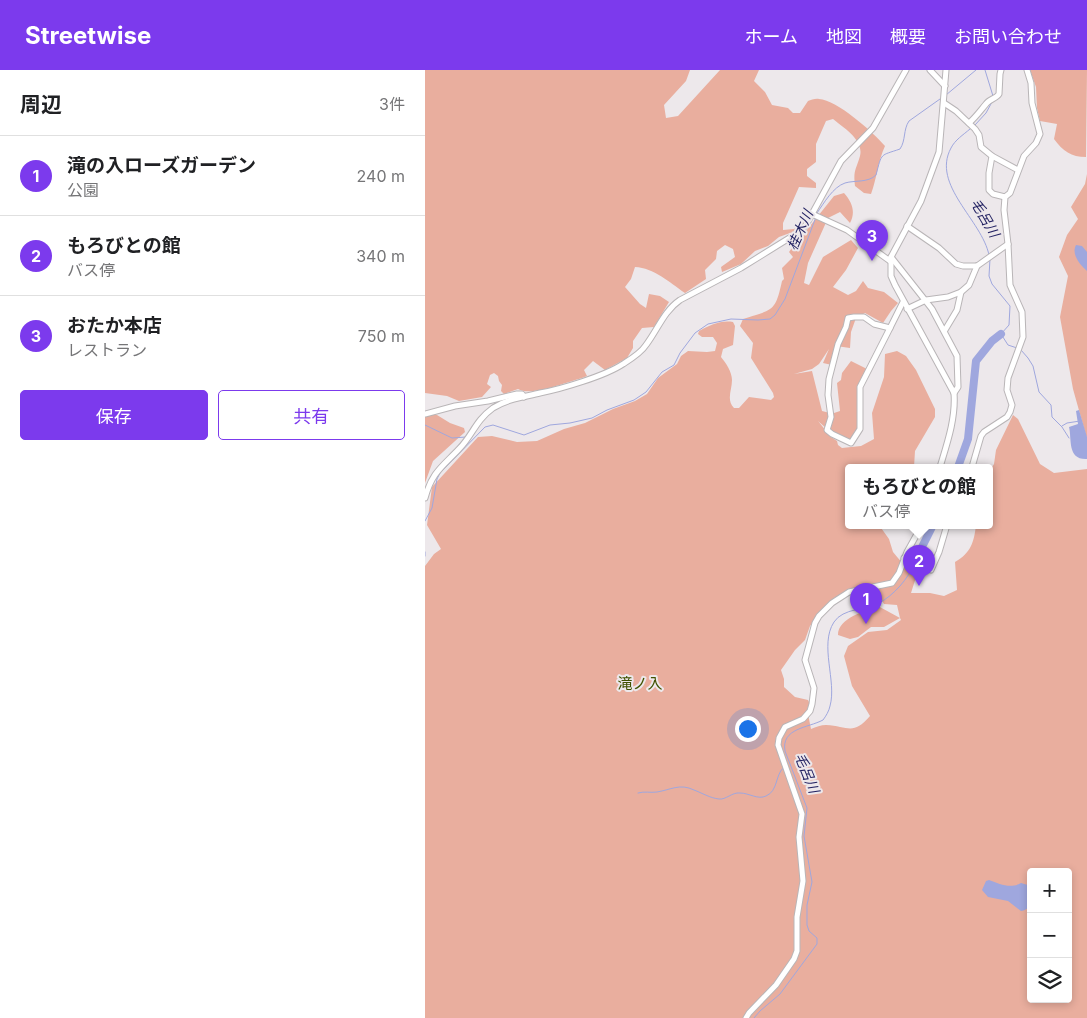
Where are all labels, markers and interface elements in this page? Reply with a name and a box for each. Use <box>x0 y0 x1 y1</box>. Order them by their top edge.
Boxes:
text: Streetwise <box>25 21 151 50</box>
text: ホーム <box>745 26 798 47</box>
text: 地図 <box>826 26 862 47</box>
text: 概要 <box>890 26 926 47</box>
text: お問い合わせ <box>954 26 1062 47</box>
text: 周辺 <box>20 92 62 117</box>
text: 3件 <box>379 94 405 114</box>
text: 滝の入ローズガーデン <box>67 154 256 177</box>
text: 1 <box>33 166 39 186</box>
text: 240 m <box>357 166 405 186</box>
text: 公園 <box>67 180 99 200</box>
water label: 毛呂川 <box>968 195 1004 242</box>
water label: 桂木川 <box>783 205 817 252</box>
pin: 3 <box>856 220 888 261</box>
text: もろびとの館 <box>67 234 181 257</box>
text: 2 <box>31 246 41 266</box>
text: 340 m <box>356 246 405 266</box>
text: バス停 <box>67 260 115 280</box>
text: おたか本店 <box>67 314 162 337</box>
text: 3 <box>31 326 41 346</box>
text: 750 m <box>358 326 405 346</box>
text: レストラン <box>67 340 147 360</box>
button: 保存 <box>20 390 208 440</box>
button: 共有 <box>218 390 405 440</box>
popup <box>845 464 993 529</box>
text: もろびとの館 <box>862 475 976 498</box>
text: バス停 <box>862 501 910 521</box>
pin: 2 <box>903 545 935 586</box>
pin: 1 <box>850 583 882 624</box>
district label: 滝ノ入 <box>617 674 663 693</box>
your location <box>735 716 761 742</box>
water label: 毛呂川 <box>792 750 824 797</box>
map controls <box>1027 868 1072 1003</box>
button: + <box>1027 868 1072 913</box>
button: − <box>1027 913 1072 958</box>
button: layers <box>1027 958 1072 1003</box>

